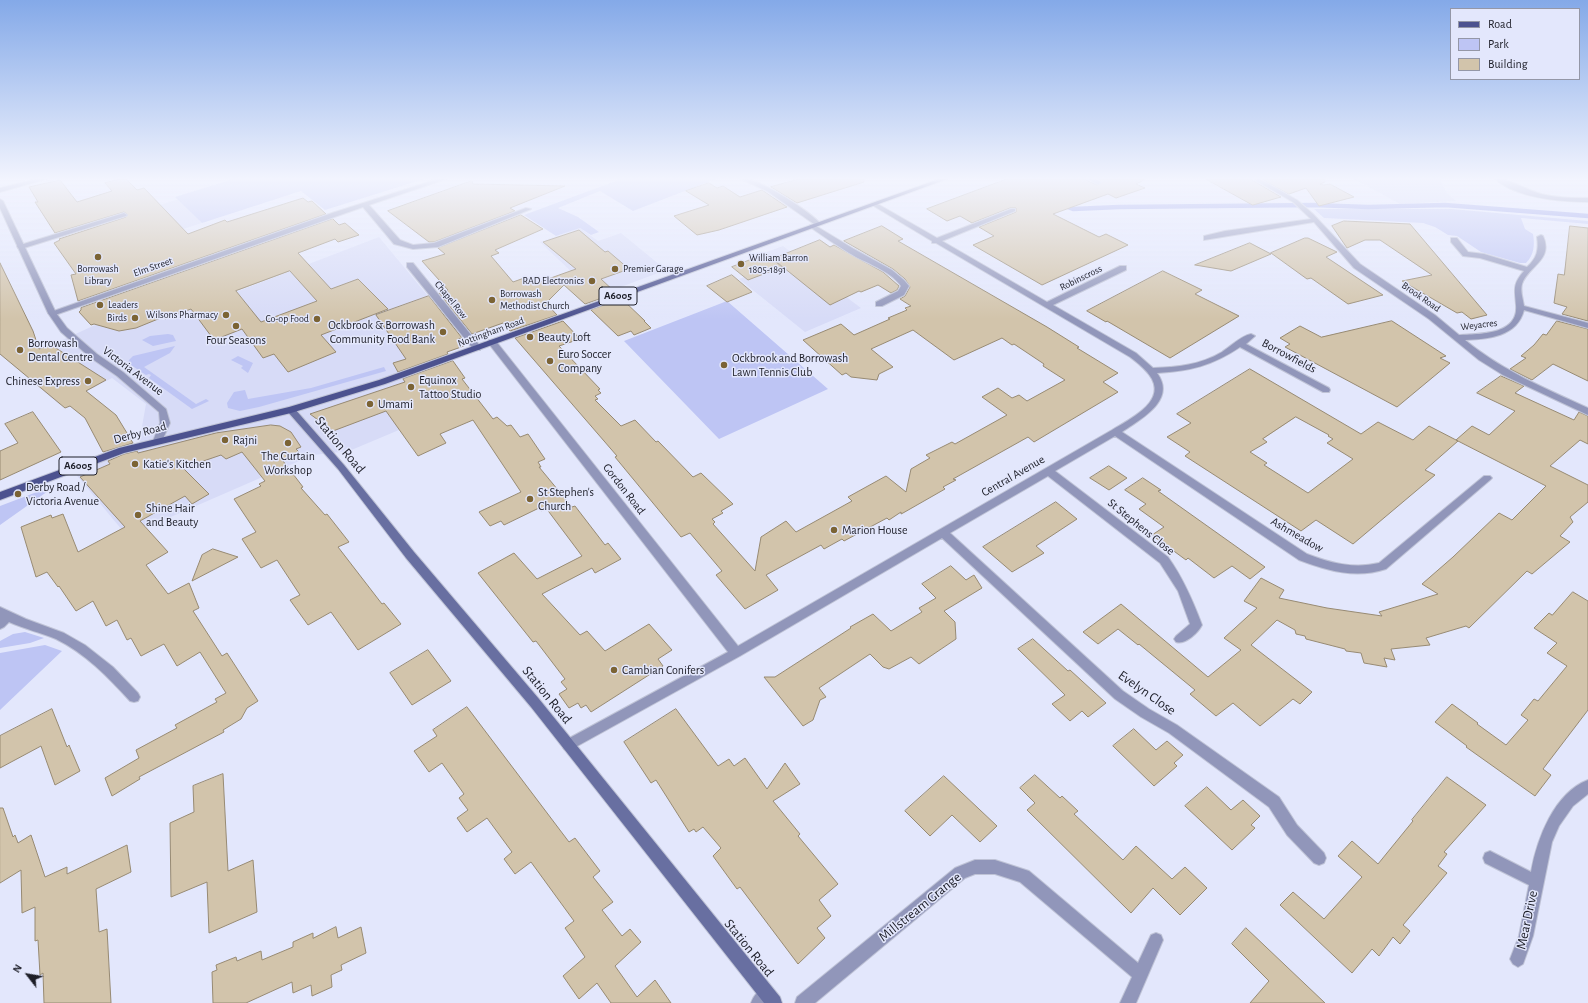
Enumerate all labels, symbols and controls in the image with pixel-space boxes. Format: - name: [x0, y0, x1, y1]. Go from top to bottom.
- legend: [1450, 8, 1580, 80]
- text: Road: [1488, 18, 1512, 30]
- text: Park: [1488, 38, 1509, 50]
- text: Building: [1488, 58, 1528, 70]
- marker: Borrowash Library: [93, 252, 103, 262]
- place label: William Barron 1805-1891: [749, 252, 808, 276]
- street label: Elm Street: [132, 255, 174, 279]
- marker: William Barron 1805-1891: [736, 259, 746, 269]
- place label: Borrowash Library: [77, 263, 119, 286]
- place label: Premier Garage: [623, 263, 683, 275]
- street label: Robinscross: [1058, 263, 1104, 293]
- marker: Premier Garage: [610, 264, 620, 274]
- place label: RAD Electronics: [522, 275, 584, 287]
- marker: RAD Electronics: [587, 276, 597, 286]
- street label: Chapel Row: [432, 279, 470, 321]
- street label: Brook Road: [1399, 279, 1443, 315]
- road number: A6005: [599, 287, 637, 305]
- place label: Borrowash Methodist Church: [500, 288, 569, 312]
- marker: Borrowash Methodist Church: [487, 295, 497, 305]
- place label: Leaders: [108, 299, 138, 311]
- marker: Leaders: [95, 300, 105, 310]
- place label: Wilsons Pharmacy: [146, 309, 218, 321]
- marker: Wilsons Pharmacy: [221, 310, 231, 320]
- place label: Birds: [107, 312, 127, 324]
- marker: Birds: [130, 313, 140, 323]
- place label: Co-op Food: [265, 313, 309, 325]
- marker: Co-op Food: [312, 314, 322, 324]
- street label: Nottingham Road: [456, 314, 526, 350]
- street label: Weyacres: [1460, 317, 1498, 333]
- place label: Ockbrook & Borrowash Community Food Bank: [328, 318, 435, 346]
- marker: Four Seasons: [231, 321, 241, 331]
- marker: Ockbrook & Borrowash Community Food Bank: [438, 327, 448, 337]
- place label: Beauty Loft: [538, 330, 590, 344]
- marker: Beauty Loft: [525, 332, 535, 342]
- place label: Four Seasons: [206, 333, 266, 347]
- place label: Borrowash Dental Centre: [28, 336, 93, 364]
- street label: Borrowfields: [1259, 336, 1319, 376]
- street label: Victoria Avenue: [100, 343, 166, 399]
- marker: Borrowash Dental Centre: [15, 345, 25, 355]
- place label: Euro Soccer Company: [558, 347, 611, 375]
- place label: Ockbrook and Borrowash Lawn Tennis Club: [732, 351, 848, 379]
- marker: Euro Soccer Company: [545, 356, 555, 366]
- marker: Ockbrook and Borrowash Lawn Tennis Club: [719, 360, 729, 370]
- place label: Equinox Tattoo Studio: [419, 373, 481, 401]
- place label: Chinese Express: [6, 374, 80, 388]
- marker: Chinese Express: [83, 376, 93, 386]
- marker: Equinox Tattoo Studio: [406, 382, 416, 392]
- place label: Umami: [378, 397, 413, 411]
- marker: Umami: [365, 399, 375, 409]
- street label: Station Road: [311, 413, 369, 477]
- street label: Derby Road: [112, 419, 168, 447]
- place label: Rajni: [233, 433, 257, 447]
- marker: Rajni: [220, 435, 230, 445]
- marker: The Curtain Workshop: [283, 438, 293, 448]
- place label: The Curtain Workshop: [261, 449, 315, 477]
- street label: Central Avenue: [979, 452, 1047, 500]
- road number: A6005: [59, 457, 97, 475]
- place label: Katie's Kitchen: [143, 457, 211, 471]
- marker: Katie's Kitchen: [130, 459, 140, 469]
- street label: Gordon Road: [600, 461, 648, 517]
- place label: Derby Road / Victoria Avenue: [26, 480, 99, 508]
- place label: St Stephen's Church: [538, 485, 594, 513]
- marker: Derby Road / Victoria Avenue: [13, 489, 23, 499]
- marker: St Stephen's Church: [525, 494, 535, 504]
- street label: St Stephens Close: [1105, 496, 1177, 558]
- place label: Shine Hair and Beauty: [146, 501, 198, 529]
- marker: Shine Hair and Beauty: [133, 510, 143, 520]
- street label: Ashmeadow: [1268, 514, 1326, 556]
- place label: Marion House: [842, 523, 907, 537]
- marker: Marion House: [829, 525, 839, 535]
- street label: Station Road: [519, 663, 575, 727]
- place label: Cambian Conifers: [622, 663, 704, 677]
- marker: Cambian Conifers: [609, 665, 619, 675]
- street label: Evelyn Close: [1115, 667, 1179, 719]
- street label: Millstream Grange: [875, 869, 965, 945]
- street label: Mear Drive: [1513, 889, 1541, 951]
- street label: Station Road: [721, 916, 777, 980]
- north arrow: [8, 955, 48, 995]
- text: N: [11, 962, 24, 975]

